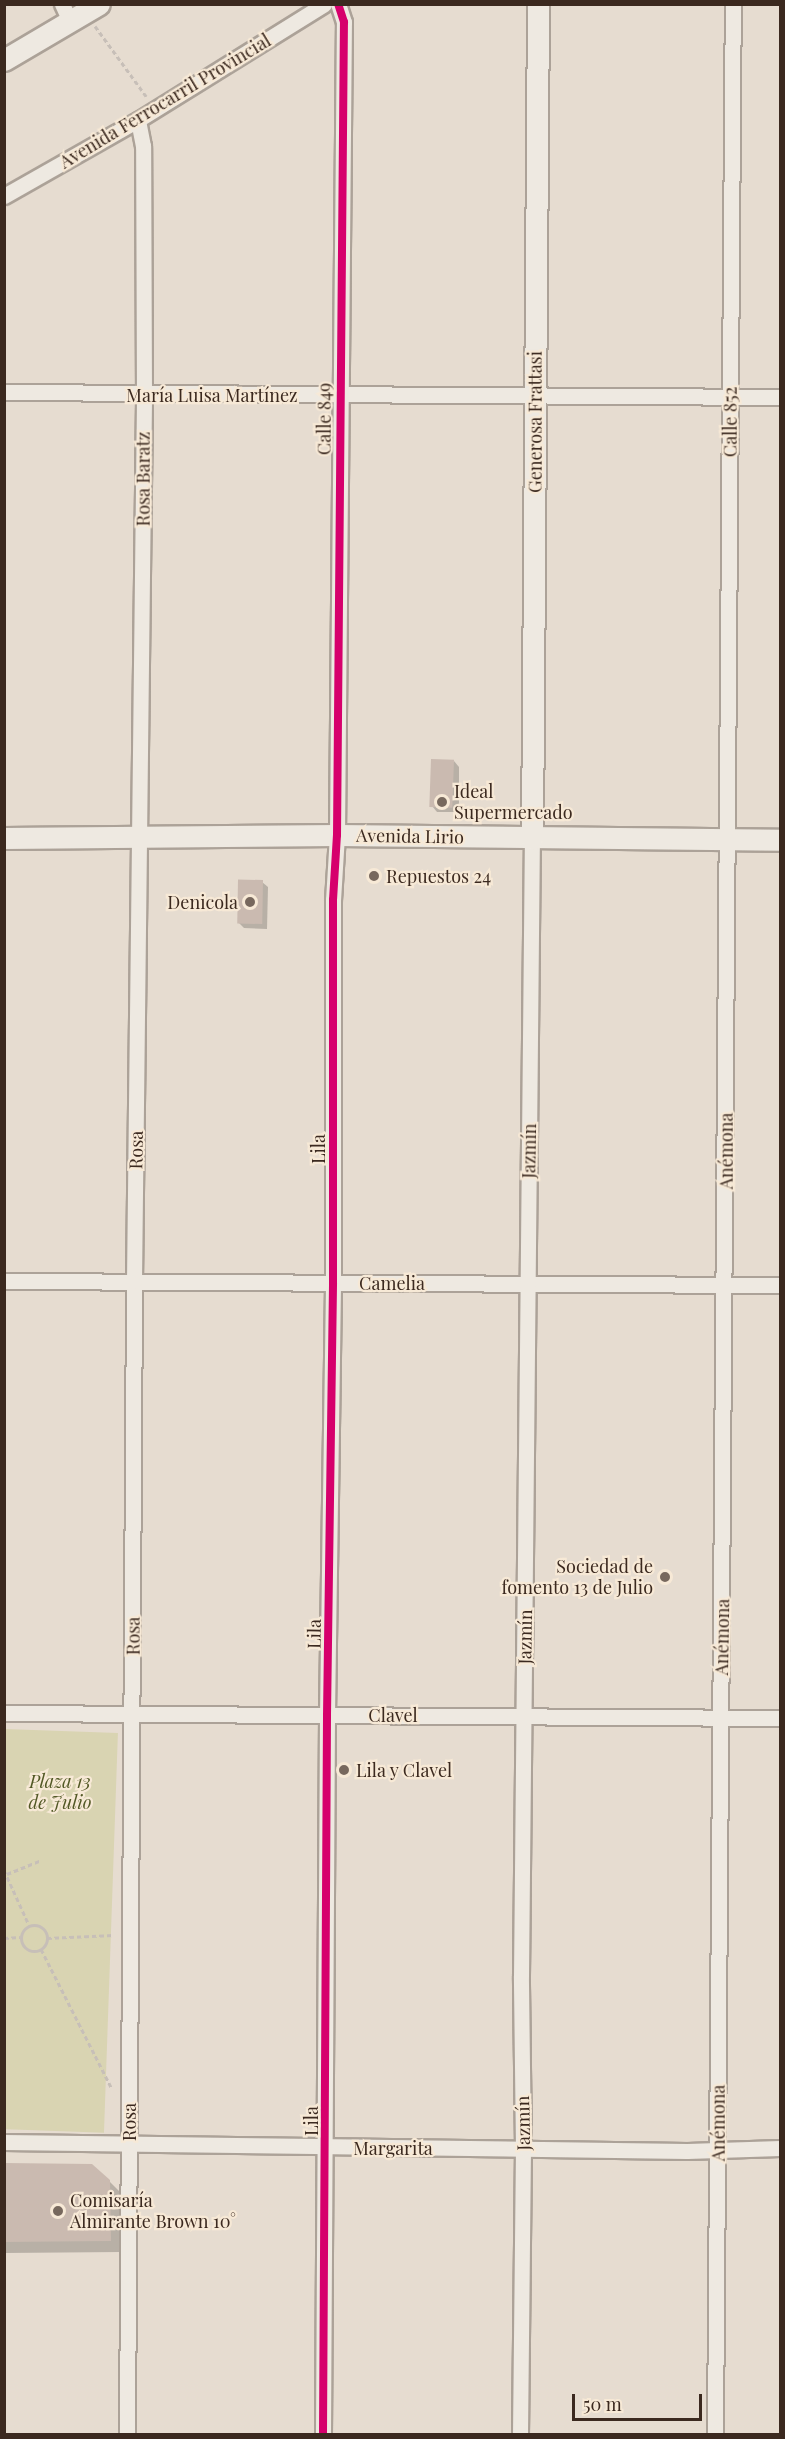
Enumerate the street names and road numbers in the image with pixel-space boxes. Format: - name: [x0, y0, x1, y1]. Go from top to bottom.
- street label: Avenida Ferrocarril Provincial: [55, 29, 275, 173]
- street label: Generosa Frattasi: [524, 351, 546, 493]
- street label: Calle 849: [313, 383, 335, 455]
- street label: María Luisa Martínez: [126, 384, 298, 406]
- street label: Calle 852: [719, 387, 741, 457]
- street label: Rosa Baratz: [132, 431, 154, 527]
- street label: Avenida Lirio: [356, 824, 464, 848]
- street label: Anémona: [715, 1113, 737, 1189]
- street label: Jazmín: [518, 1123, 540, 1179]
- street label: Rosa: [125, 1131, 147, 1169]
- street label: Lila: [307, 1134, 329, 1164]
- street label: Camelia: [359, 1272, 425, 1294]
- street label: Anémona: [711, 1598, 733, 1676]
- street label: Jazmín: [514, 1609, 536, 1665]
- street label: Rosa: [122, 1617, 144, 1655]
- street label: Lila: [303, 1619, 325, 1649]
- street label: Clavel: [368, 1704, 418, 1726]
- street label: Anémona: [707, 2085, 729, 2161]
- street label: Jazmín: [512, 2095, 534, 2151]
- street label: Rosa: [118, 2103, 140, 2141]
- street label: Lila: [300, 2106, 322, 2136]
- street label: Margarita: [353, 2137, 433, 2159]

